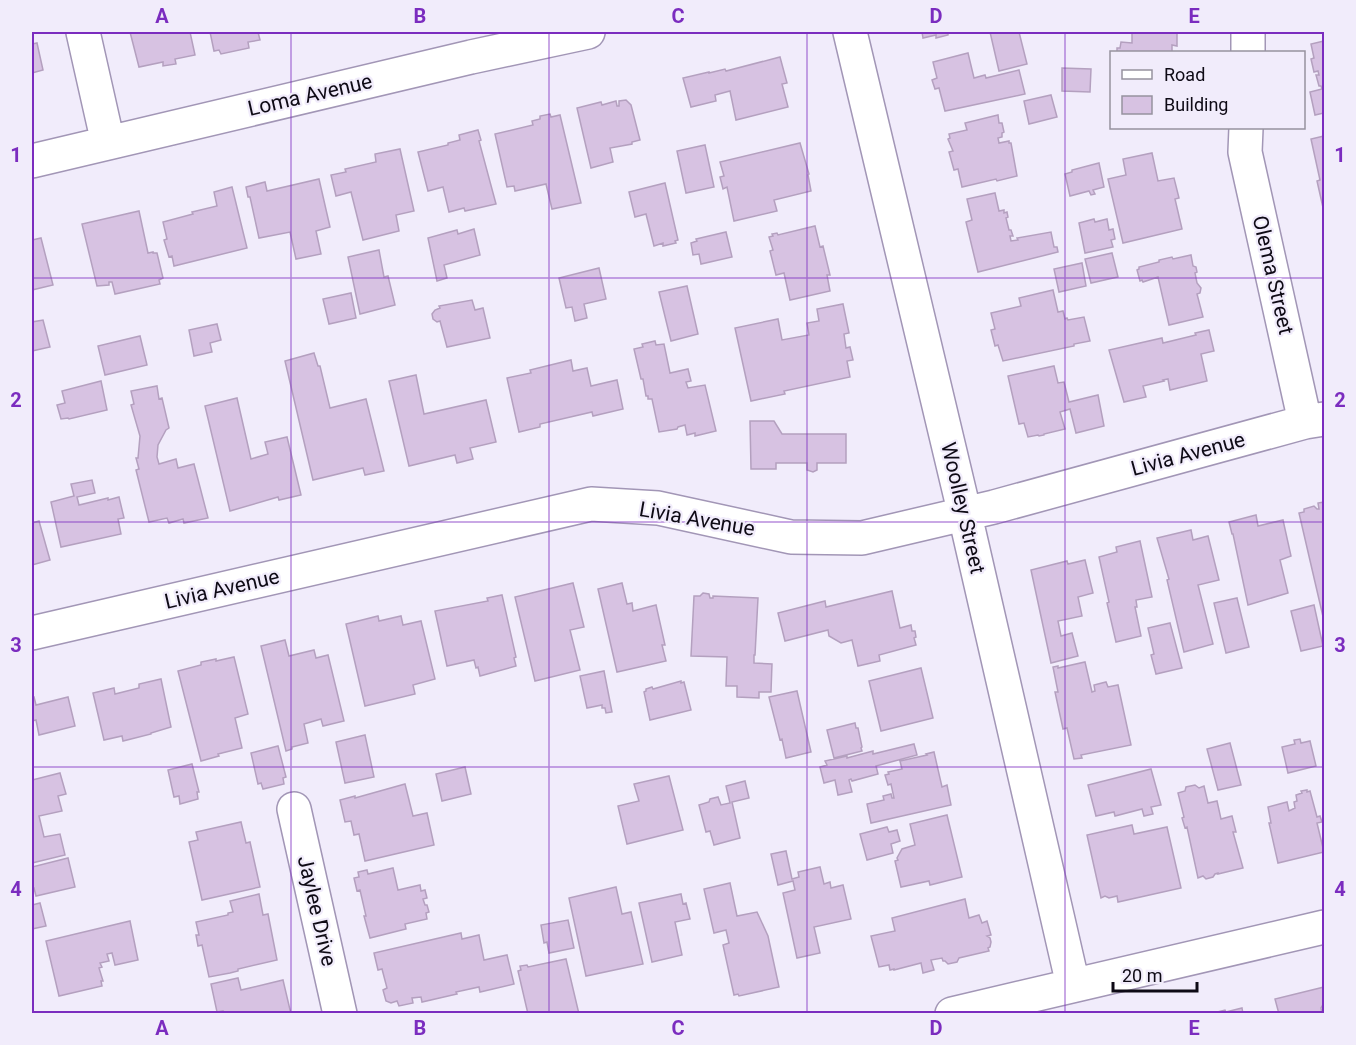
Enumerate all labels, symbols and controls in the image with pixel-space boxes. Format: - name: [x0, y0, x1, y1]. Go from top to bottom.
- text: A: [155, 4, 169, 28]
- text: B: [414, 4, 426, 28]
- text: C: [671, 4, 685, 28]
- text: D: [930, 4, 943, 28]
- text: E: [1188, 4, 1200, 28]
- legend: [1110, 51, 1305, 129]
- text: Road: [1164, 64, 1205, 85]
- street label: Loma Avenue: [245, 69, 375, 121]
- text: Building: [1164, 94, 1228, 115]
- text: 1: [10, 143, 22, 167]
- text: 1: [1334, 143, 1346, 167]
- street label: Olema Street: [1248, 213, 1298, 337]
- text: 2: [10, 388, 22, 412]
- text: 2: [1334, 388, 1346, 412]
- street label: Livia Avenue: [1128, 427, 1248, 481]
- street label: Woolley Street: [936, 440, 990, 576]
- street label: Livia Avenue: [637, 497, 757, 541]
- street label: Livia Avenue: [162, 564, 282, 614]
- text: 3: [10, 633, 22, 657]
- text: 3: [1334, 633, 1346, 657]
- street label: Jaylee Drive: [293, 853, 341, 969]
- text: 4: [10, 877, 22, 901]
- text: 4: [1334, 877, 1346, 901]
- scale bar: [1113, 955, 1197, 993]
- text: 20 m: [1122, 965, 1162, 986]
- text: A: [155, 1016, 169, 1040]
- text: B: [414, 1016, 426, 1040]
- text: C: [671, 1016, 685, 1040]
- text: D: [930, 1016, 943, 1040]
- text: E: [1188, 1016, 1200, 1040]

